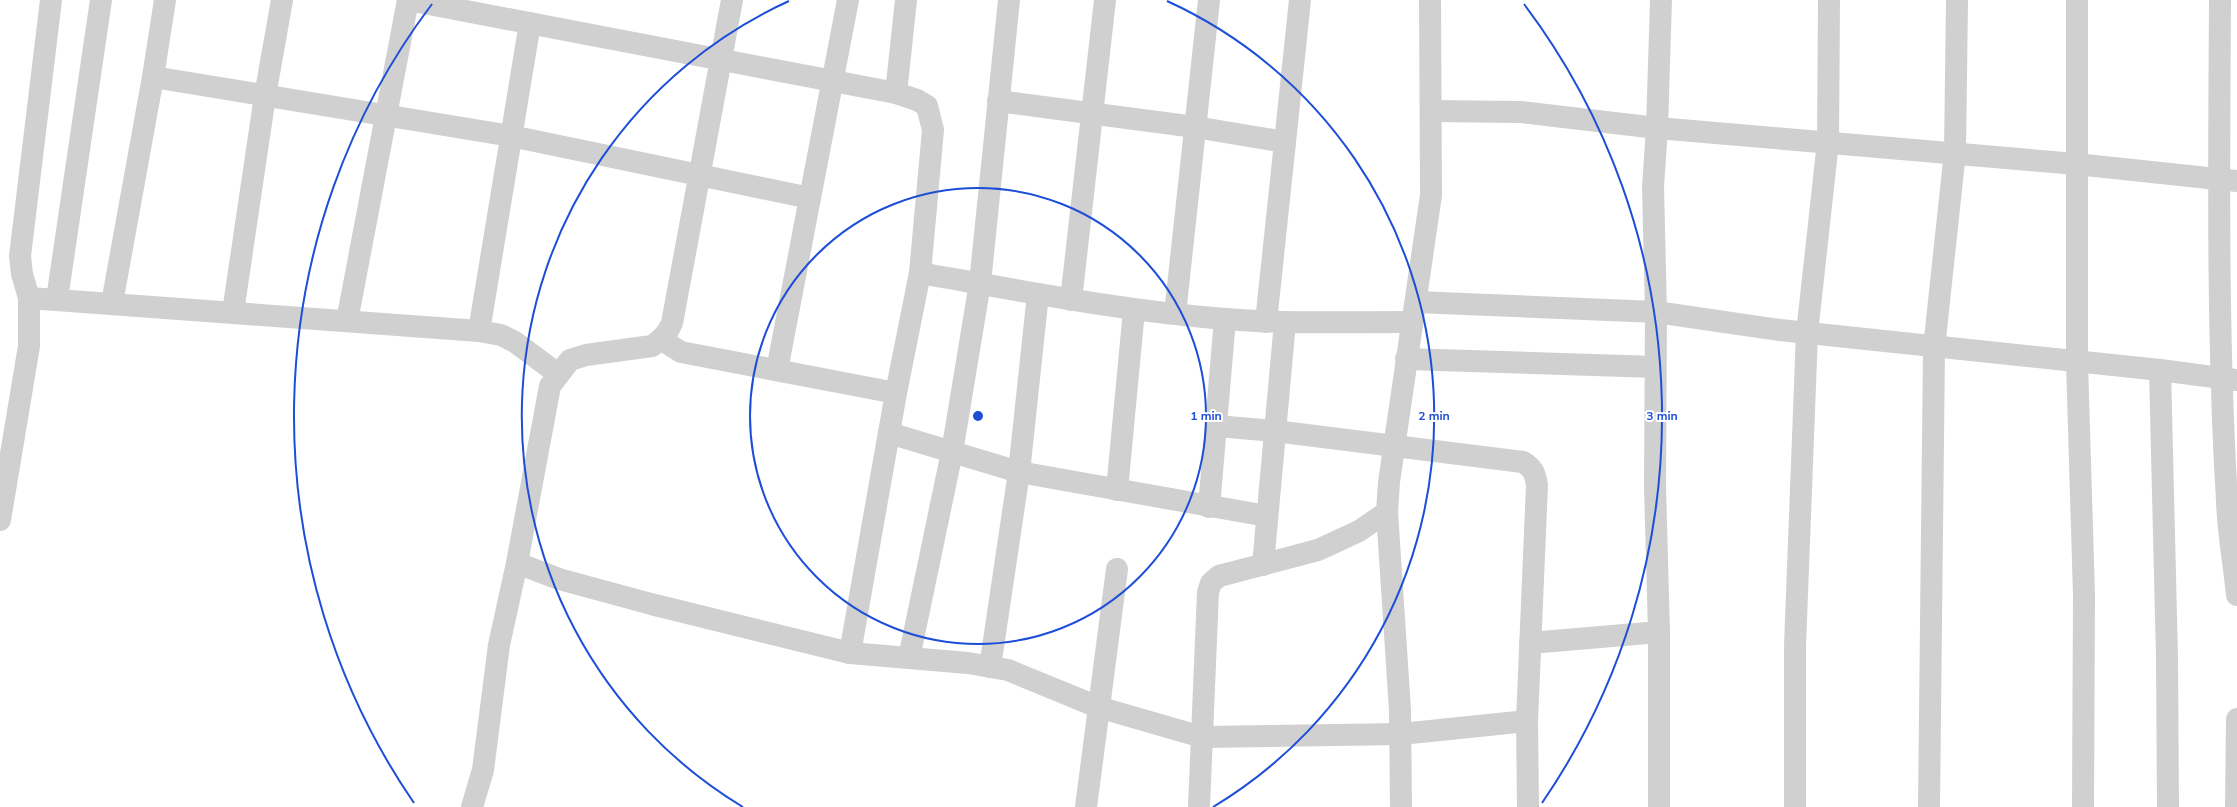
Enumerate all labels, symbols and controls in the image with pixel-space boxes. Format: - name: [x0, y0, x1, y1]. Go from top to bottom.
- text: 1 min: [1190, 408, 1222, 423]
- text: 2 min: [1418, 408, 1450, 423]
- text: 3 min: [1646, 408, 1678, 423]
- centre of rings: [971, 409, 985, 423]

